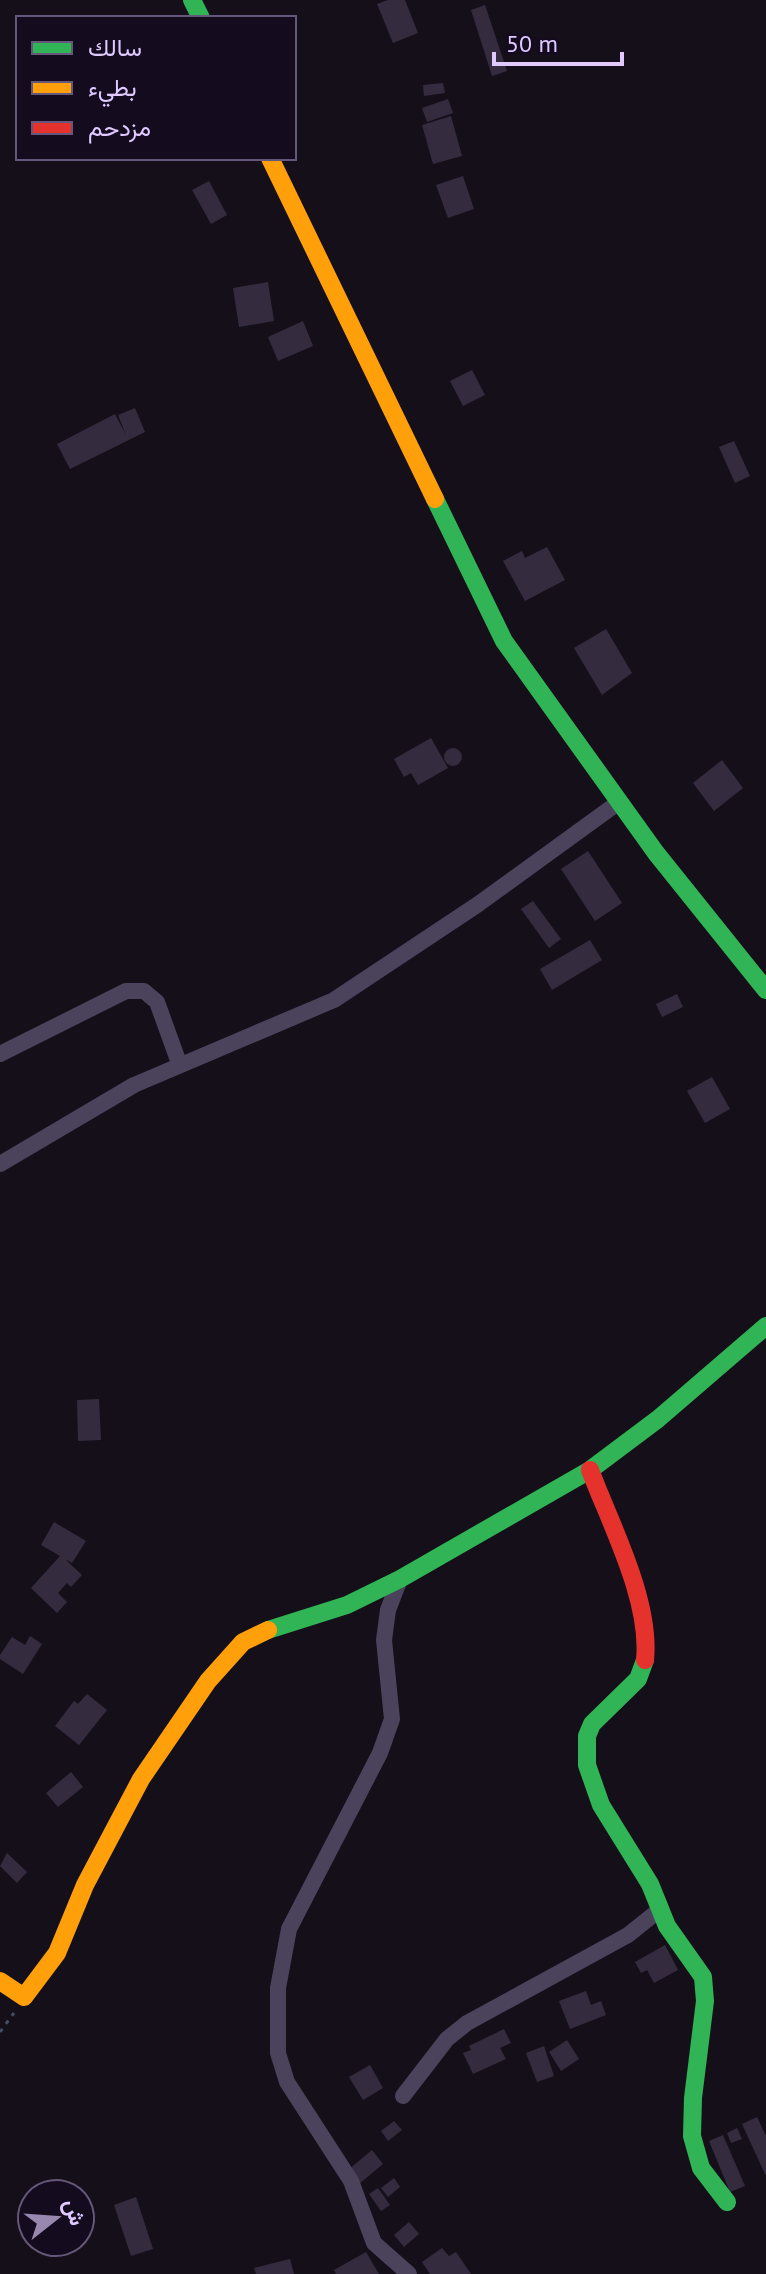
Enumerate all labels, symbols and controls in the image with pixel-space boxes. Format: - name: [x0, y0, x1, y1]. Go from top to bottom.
- legend: [16, 16, 296, 160]
- scale bar: [494, 16, 622, 66]
- text: 50 m: [506, 28, 558, 59]
- text: سالك: [88, 32, 142, 63]
- text: بطيء: [88, 72, 137, 107]
- text: مزدحم: [88, 112, 151, 144]
- north arrow: [16, 2178, 96, 2258]
- text: ش: [58, 2195, 92, 2229]

